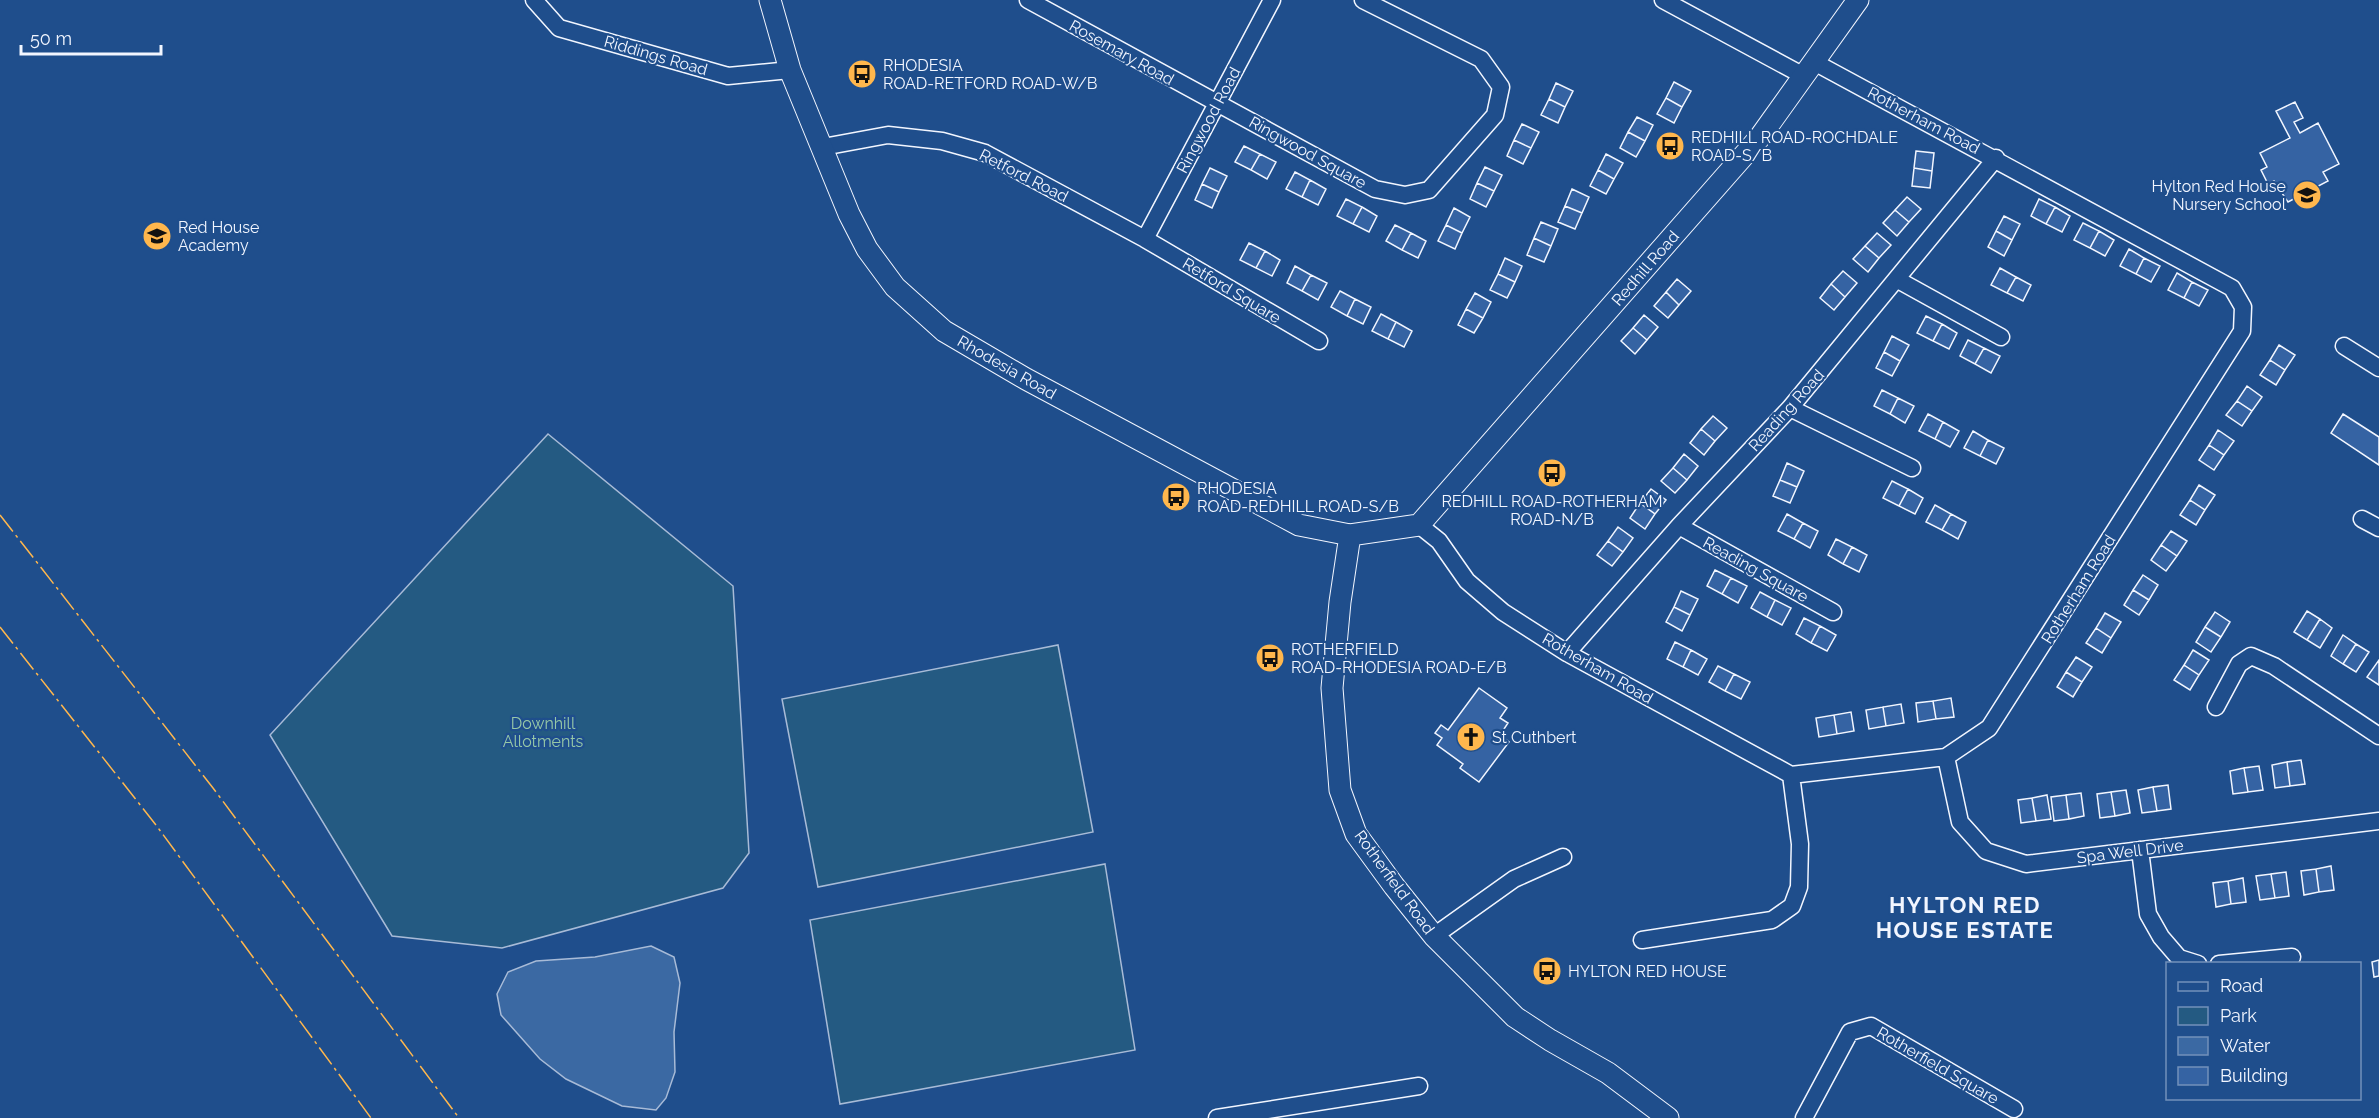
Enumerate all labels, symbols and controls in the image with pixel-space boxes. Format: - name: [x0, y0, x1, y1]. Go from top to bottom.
- street label: Rosemary Road: [1066, 16, 1177, 89]
- scale bar: [21, 18, 160, 56]
- text: 50 m: [30, 28, 72, 49]
- street label: Riddings Road: [602, 32, 710, 79]
- place label: RHODESIA ROAD-RETFORD ROAD-W/B: [883, 56, 1097, 93]
- bus stop icon: RHODESIA ROAD-RETFORD ROAD-W/B: [846, 58, 878, 90]
- street label: Ringwood Road: [1173, 64, 1244, 176]
- street label: Rotherham Road: [1864, 83, 1983, 158]
- street label: Ringwood Square: [1246, 112, 1370, 193]
- place label: REDHILL ROAD-ROCHDALE ROAD-S/B: [1691, 128, 1898, 165]
- bus stop icon: REDHILL ROAD-ROCHDALE ROAD-S/B: [1654, 130, 1686, 162]
- street label: Retford Road: [976, 145, 1071, 206]
- place label: Hylton Red House Nursery School: [2152, 177, 2287, 214]
- school or university icon: Hylton Red House Nursery School: [2291, 179, 2323, 211]
- place label: Red House Academy: [178, 218, 259, 255]
- school or university icon: Red House Academy: [141, 220, 173, 252]
- street label: Redhill Road: [1608, 227, 1683, 310]
- street label: Retford Square: [1179, 254, 1284, 327]
- street label: Rhodesia Road: [954, 331, 1060, 403]
- street label: Reading Road: [1745, 366, 1828, 455]
- bus stop icon: REDHILL ROAD-ROTHERHAM ROAD-N/B: [1536, 457, 1568, 489]
- place label: RHODESIA ROAD-REDHILL ROAD-S/B: [1197, 479, 1399, 516]
- bus stop icon: RHODESIA ROAD-REDHILL ROAD-S/B: [1160, 481, 1192, 513]
- place label: REDHILL ROAD-ROTHERHAM ROAD-N/B: [1441, 492, 1663, 529]
- street label: Rotherham Road: [2037, 531, 2119, 647]
- street label: Reading Square: [1700, 533, 1812, 606]
- street label: Rotherham Road: [1539, 629, 1656, 708]
- place label: ROTHERFIELD ROAD-RHODESIA ROAD-E/B: [1291, 640, 1507, 677]
- bus stop icon: ROTHERFIELD ROAD-RHODESIA ROAD-E/B: [1254, 642, 1286, 674]
- park label: Downhill Allotments: [503, 714, 584, 751]
- church icon: St Cuthbert: [1455, 721, 1487, 753]
- place label: St Cuthbert: [1492, 728, 1577, 747]
- street label: Rotherfield Road: [1351, 827, 1439, 938]
- street label: Spa Well Drive: [2076, 836, 2185, 867]
- district label: HYLTON RED HOUSE ESTATE: [1876, 892, 2054, 943]
- bus stop icon: HYLTON RED HOUSE: [1531, 955, 1563, 987]
- place label: HYLTON RED HOUSE: [1568, 962, 1727, 981]
- legend: [2166, 962, 2361, 1100]
- text: Road: [2220, 975, 2263, 996]
- text: Park: [2220, 1005, 2257, 1026]
- street label: Rotherfield Square: [1873, 1023, 2002, 1108]
- text: Water: [2220, 1035, 2271, 1056]
- text: Building: [2220, 1065, 2288, 1086]

